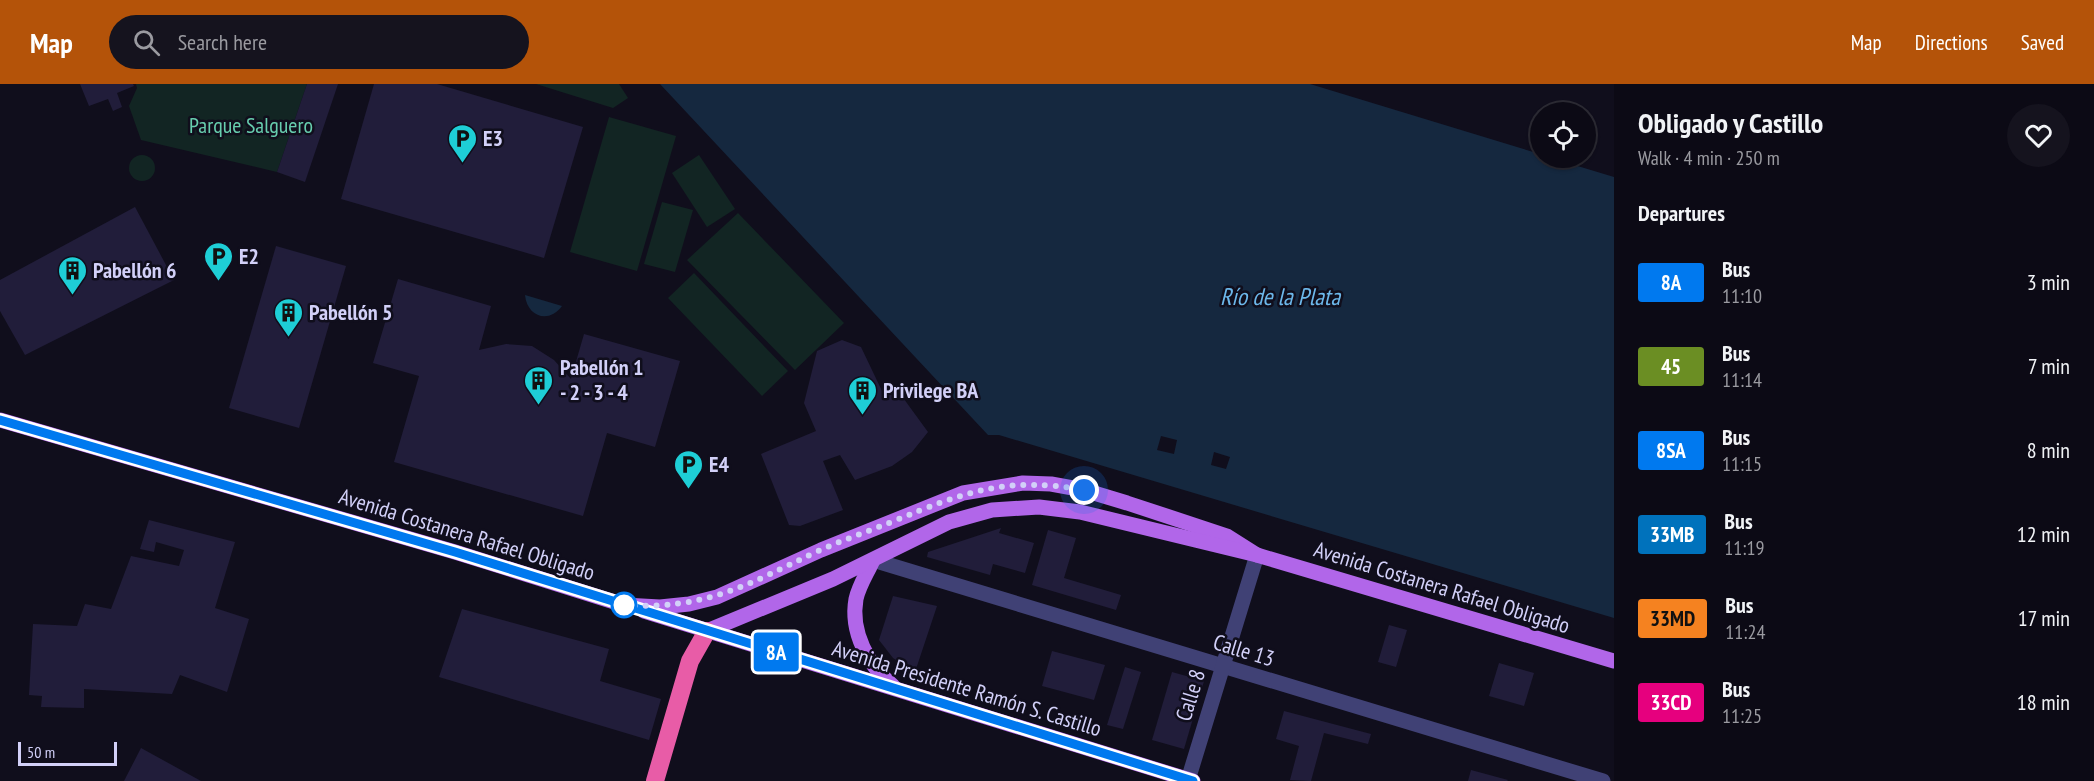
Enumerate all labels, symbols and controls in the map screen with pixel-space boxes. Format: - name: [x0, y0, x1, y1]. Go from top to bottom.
- search box: [109, 15, 529, 69]
- text: Map: [30, 24, 73, 61]
- icon: search: [130, 26, 163, 59]
- text: Search here: [178, 28, 267, 56]
- text: Map: [1851, 29, 1882, 56]
- text: Directions: [1915, 29, 1988, 56]
- text: Saved: [2021, 29, 2064, 56]
- map controls: [1530, 102, 1596, 168]
- button: locate: [1530, 102, 1596, 168]
- text: Obligado y Castillo: [1638, 104, 1823, 141]
- button: heart: [2007, 104, 2070, 167]
- park label: Parque Salguero: [189, 111, 313, 139]
- parking icon: E3: [446, 122, 478, 164]
- place label: E3: [483, 124, 503, 152]
- text: Walk · 4 min · 250 m: [1638, 145, 1780, 171]
- text: Departures: [1638, 199, 1725, 227]
- parking icon: E2: [202, 240, 234, 282]
- place label: E2: [239, 242, 259, 270]
- building icon: Pabellón 6: [56, 254, 88, 296]
- text: Bus: [1722, 255, 1750, 283]
- place label: Pabellón 6: [93, 256, 177, 284]
- text: 3 min: [2027, 268, 2070, 296]
- text: 8A: [1661, 269, 1681, 296]
- water label: Río de la Plata: [1220, 281, 1341, 312]
- text: 11:10: [1722, 283, 1762, 309]
- building icon: Pabellón 5: [272, 296, 304, 338]
- place label: Pabellón 5: [309, 298, 393, 326]
- text: Bus: [1722, 339, 1750, 367]
- text: 7 min: [2028, 352, 2070, 380]
- place label: Pabellón 1 - 2 - 3 - 4: [560, 353, 644, 406]
- text: 45: [1661, 353, 1681, 380]
- building icon: Pabellón 1 - 2 - 3 - 4: [523, 364, 555, 406]
- text: 11:14: [1722, 367, 1762, 393]
- building icon: Privilege BA: [846, 374, 878, 416]
- place label: Privilege BA: [883, 376, 979, 404]
- text: Bus: [1722, 423, 1750, 451]
- text: 8 min: [2027, 436, 2070, 464]
- text: 8SA: [1656, 437, 1686, 464]
- parking icon: E4: [672, 448, 704, 490]
- place label: E4: [709, 450, 729, 478]
- text: 11:15: [1722, 451, 1762, 477]
- your location: [1069, 475, 1099, 505]
- street label: Avenida Costanera Rafael Obligado: [336, 482, 598, 586]
- text: Bus: [1724, 507, 1753, 535]
- text: 12 min: [2017, 520, 2070, 548]
- text: 33MB: [1650, 521, 1694, 548]
- street label: Avenida Costanera Rafael Obligado: [1311, 535, 1573, 639]
- text: 11:19: [1724, 535, 1764, 561]
- text: Bus: [1725, 591, 1754, 619]
- unlabelled marker: [611, 592, 637, 618]
- text: 17 min: [2018, 604, 2070, 632]
- text: 33MD: [1650, 605, 1695, 632]
- text: 11:24: [1725, 619, 1765, 645]
- street label: Calle 13: [1210, 627, 1278, 673]
- line badge: 8A: [749, 632, 803, 672]
- street label: Avenida Presidente Ramón S. Castillo: [829, 634, 1105, 742]
- text: 8A: [766, 639, 786, 666]
- street label: Calle 8: [1169, 666, 1211, 724]
- text: Bus: [1722, 675, 1750, 703]
- text: 18 min: [2017, 688, 2070, 716]
- text: 33CD: [1651, 689, 1691, 716]
- text: 11:25: [1722, 703, 1762, 729]
- scale bar: [18, 739, 117, 766]
- text: 50 m: [27, 742, 55, 762]

